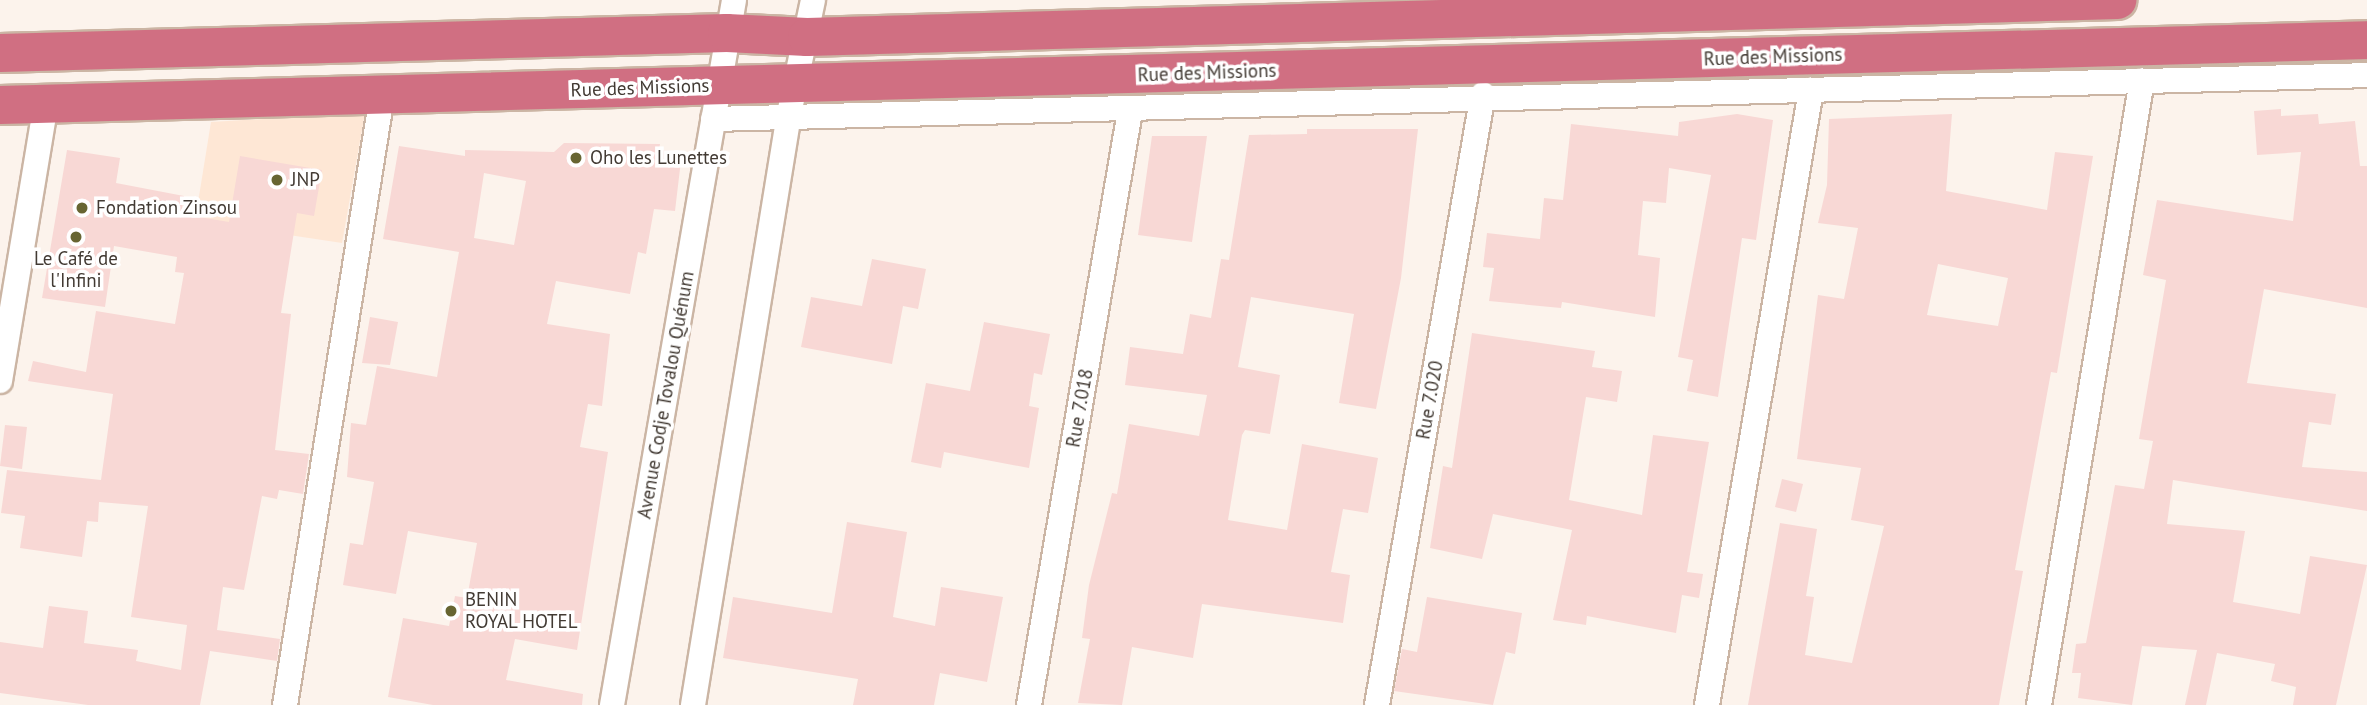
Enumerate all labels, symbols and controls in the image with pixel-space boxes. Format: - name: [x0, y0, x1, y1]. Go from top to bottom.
- street label: Rue des Missions: [1703, 43, 1843, 71]
- street label: Rue des Missions: [1137, 59, 1277, 87]
- street label: Rue des Missions: [570, 74, 710, 102]
- place label: Oho les Lunettes: [590, 147, 727, 169]
- marker: Oho les Lunettes: [568, 150, 584, 166]
- place label: JNP: [291, 169, 320, 191]
- marker: JNP: [269, 172, 285, 188]
- place label: Fondation Zinsou: [96, 197, 237, 219]
- marker: Fondation Zinsou: [74, 200, 90, 216]
- marker: Le Café de l'Infini: [68, 229, 84, 245]
- place label: Le Café de l'Infini: [34, 248, 118, 292]
- street label: Avenue Codje Tovalou Quénum: [633, 269, 699, 521]
- street label: Rue 7.020: [1412, 359, 1448, 441]
- street label: Rue 7.018: [1062, 367, 1098, 449]
- place label: BENIN ROYAL HOTEL: [465, 589, 578, 633]
- marker: BENIN ROYAL HOTEL: [443, 603, 459, 619]

